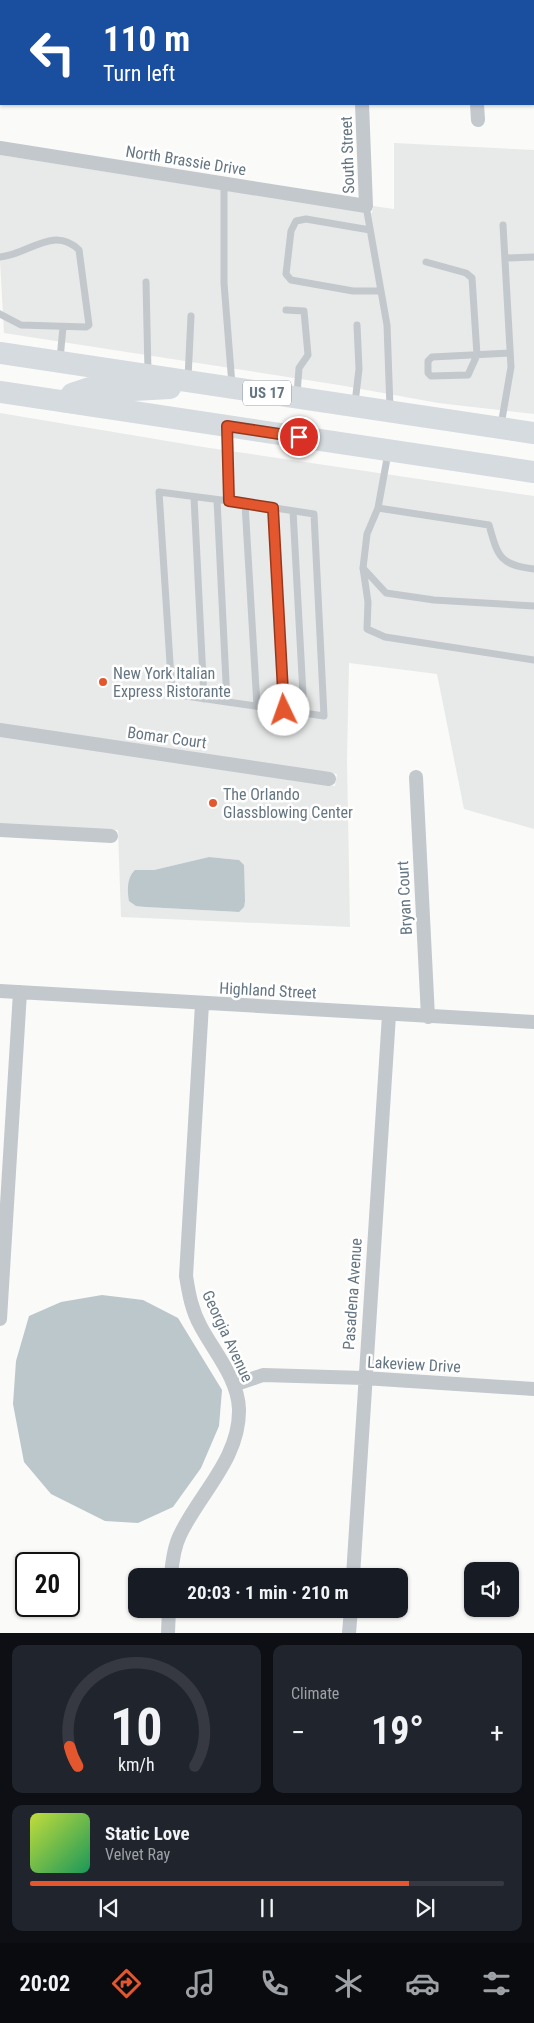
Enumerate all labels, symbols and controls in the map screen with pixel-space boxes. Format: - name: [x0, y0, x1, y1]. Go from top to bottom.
- text: 110 m: [103, 19, 190, 60]
- icon: left: [20, 20, 85, 85]
- text: Turn left: [103, 61, 175, 86]
- street label: South Street: [337, 116, 358, 194]
- street label: North Brassie Drive: [124, 142, 247, 179]
- road number: US 17: [243, 380, 291, 406]
- pin: [278, 416, 320, 458]
- icon: arrive: [285, 423, 313, 451]
- place label: New York Italian Express Ristorante: [113, 664, 231, 701]
- marker: New York Italian Express Ristorante: [97, 676, 109, 688]
- position arrow: [257, 683, 309, 735]
- street label: Bomar Court: [126, 723, 208, 752]
- place label: The Orlando Glassblowing Center: [223, 785, 353, 822]
- marker: The Orlando Glassblowing Center: [207, 797, 219, 809]
- street label: Bryan Court: [393, 860, 416, 936]
- street label: Highland Street: [219, 978, 317, 1003]
- street label: Pasadena Avenue: [339, 1238, 366, 1351]
- street label: Georgia Avenue: [198, 1287, 257, 1385]
- street label: Lakeview Drive: [367, 1353, 461, 1376]
- speed limit sign: 20: [15, 1552, 80, 1617]
- map controls: [464, 1562, 519, 1617]
- button: sound: [464, 1562, 519, 1617]
- text: 20:03 · 1 min · 210 m: [187, 1581, 349, 1604]
- text: Climate: [291, 1684, 339, 1703]
- text: 10: [110, 1697, 163, 1758]
- text: 19°: [371, 1709, 424, 1753]
- text: −: [291, 1716, 305, 1749]
- text: +: [490, 1716, 504, 1749]
- text: km/h: [118, 1754, 155, 1775]
- text: Static Love: [105, 1822, 190, 1845]
- text: Velvet Ray: [105, 1845, 170, 1864]
- icon: previous: [95, 1894, 123, 1922]
- icon: pause: [253, 1894, 281, 1922]
- icon: next: [411, 1894, 439, 1922]
- icon: directions: [109, 1966, 144, 2001]
- icon: music: [183, 1966, 218, 2001]
- icon: phone: [257, 1966, 292, 2001]
- icon: climate: [331, 1966, 366, 2001]
- icon: car: [405, 1966, 440, 2001]
- icon: filters: [479, 1966, 514, 2001]
- text: 20:02: [20, 1971, 70, 1996]

